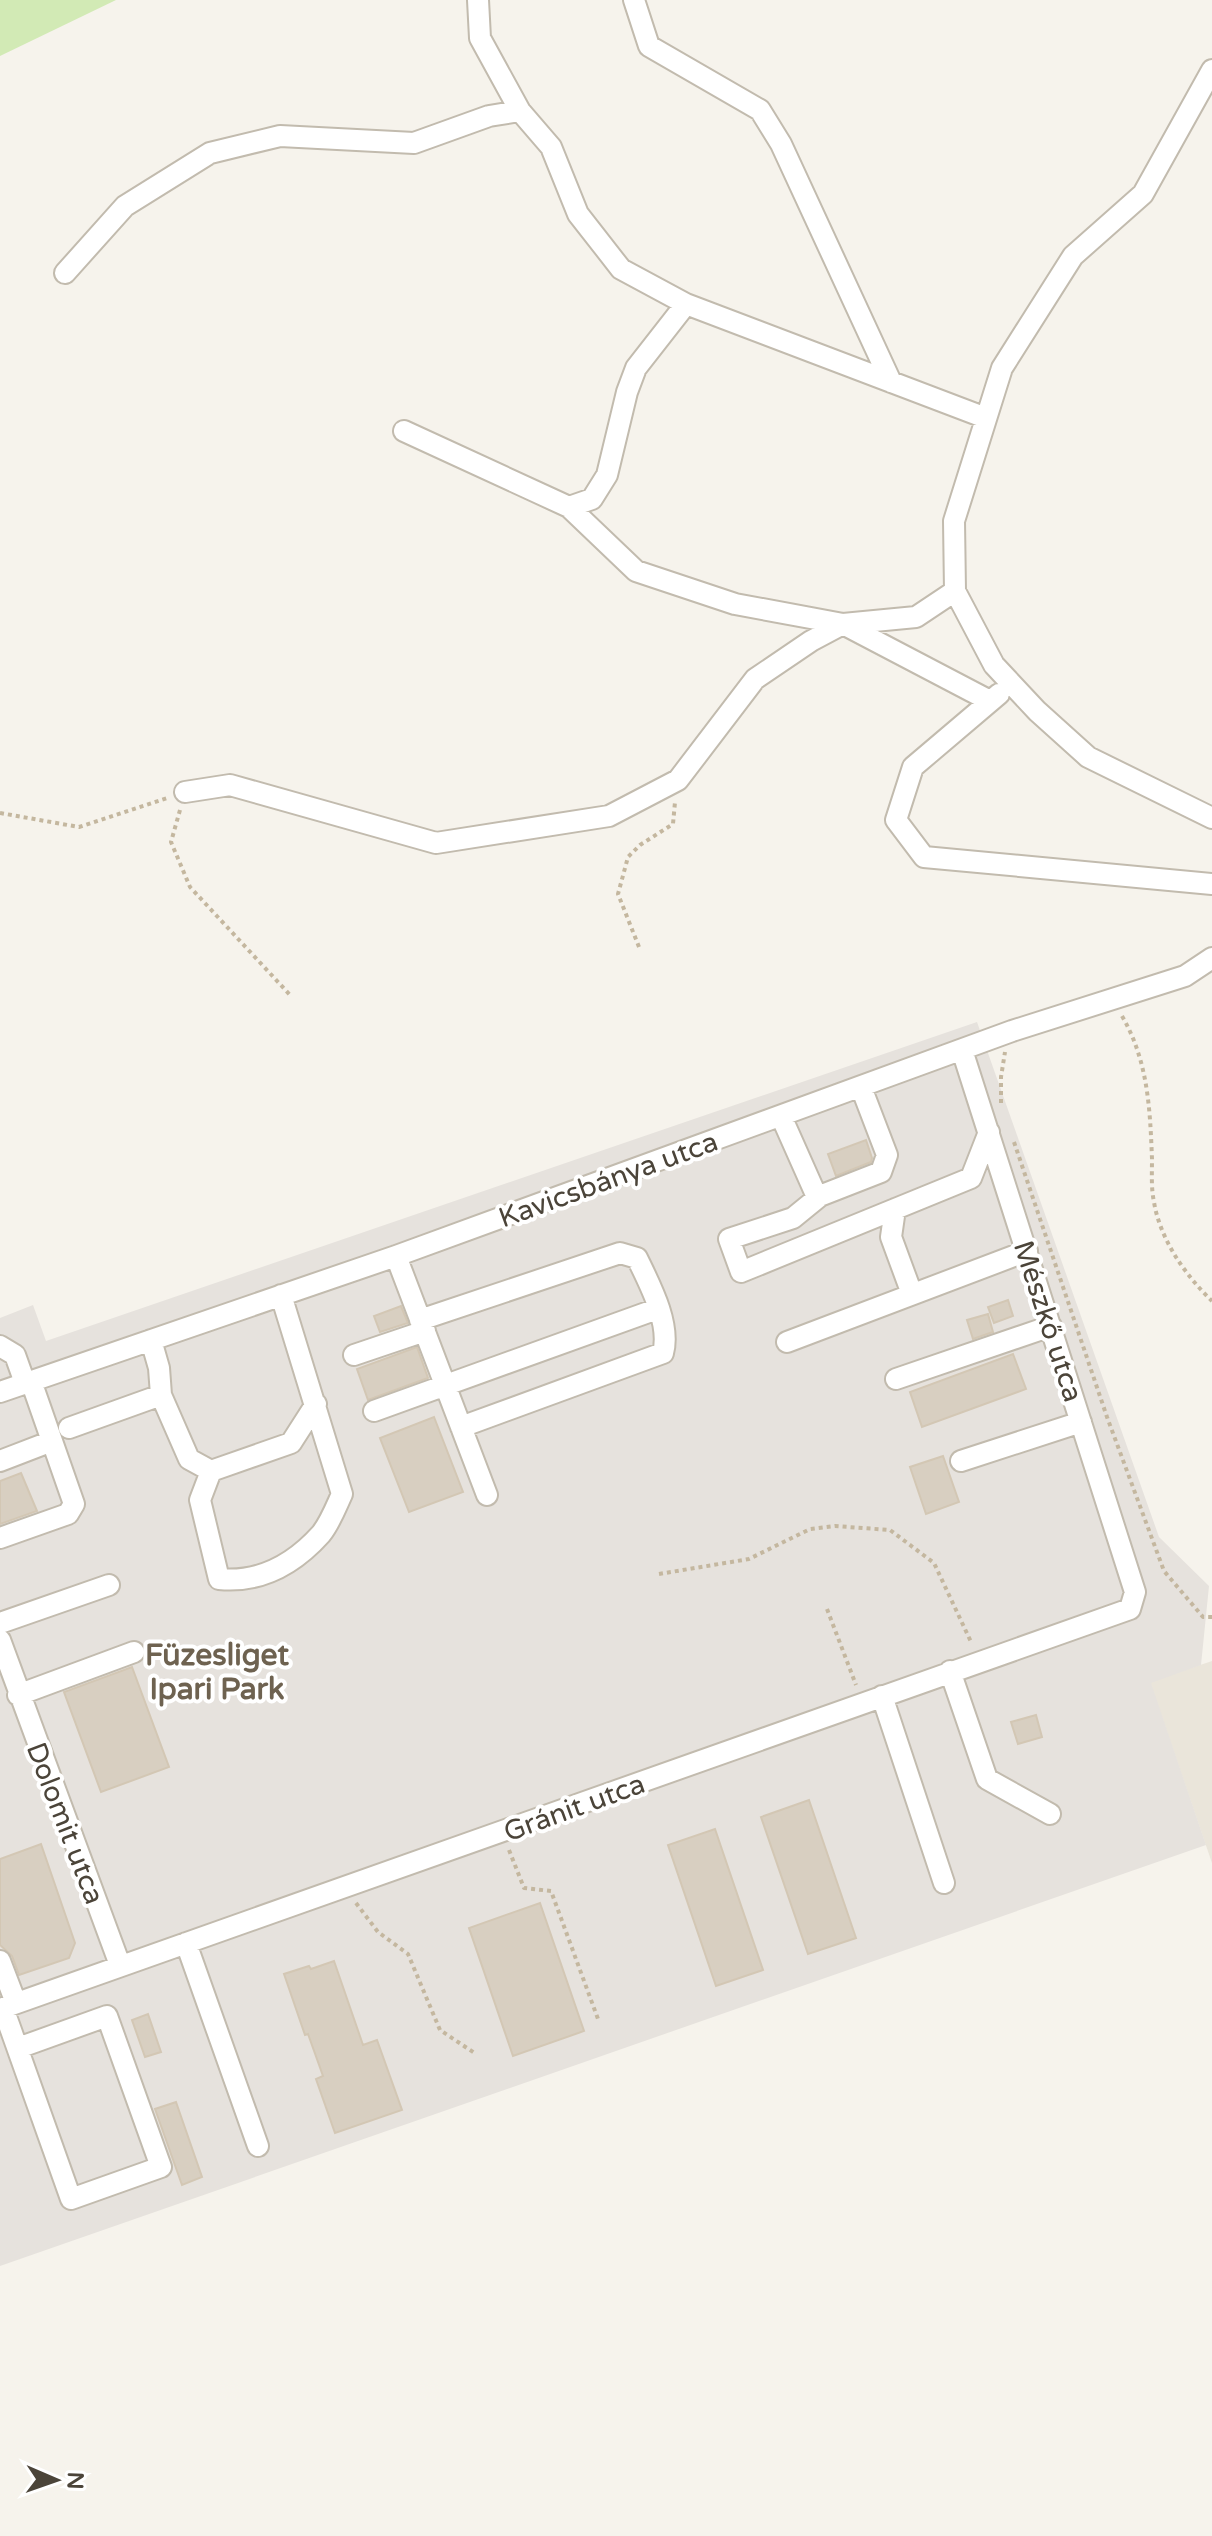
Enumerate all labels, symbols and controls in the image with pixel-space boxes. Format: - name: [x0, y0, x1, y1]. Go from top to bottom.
- street label: Kavicsbánya utca: [494, 1125, 723, 1235]
- street label: Mészkő utca: [1006, 1236, 1090, 1406]
- district label: Füzesliget Ipari Park: [145, 1637, 290, 1708]
- street label: Dolomit utca: [19, 1738, 111, 1909]
- street label: Gránit utca: [499, 1767, 650, 1849]
- north arrow: [16, 2440, 96, 2520]
- text: N: [62, 2471, 88, 2490]

